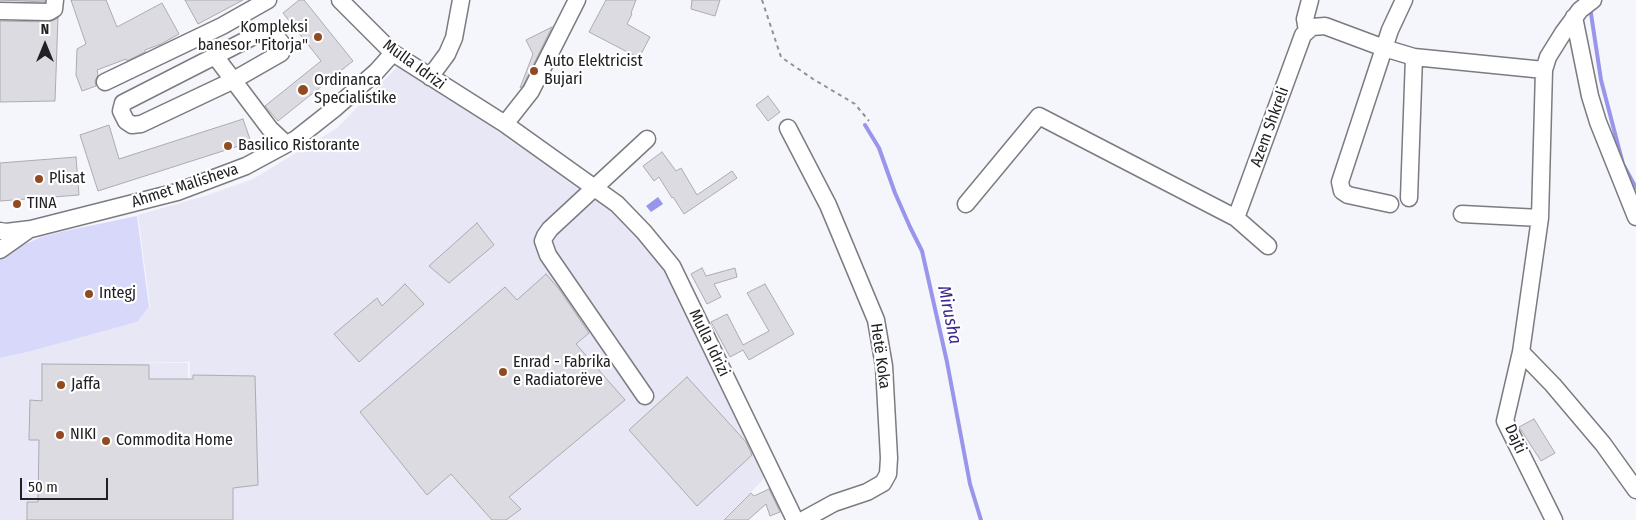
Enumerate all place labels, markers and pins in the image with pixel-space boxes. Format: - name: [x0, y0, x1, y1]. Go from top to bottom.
- place label: Kompleksi banesor "Fitorja": [198, 18, 308, 56]
- marker: Kompleksi banesor "Fitorja": [312, 31, 324, 43]
- place label: Auto Elektricist Bujari: [544, 52, 643, 90]
- marker: Auto Elektricist Bujari: [528, 65, 540, 77]
- place label: Ordinanca Specialistike: [314, 71, 396, 109]
- marker: Ordinanca Specialistike: [296, 83, 310, 97]
- place label: Basilico Ristorante: [238, 136, 360, 156]
- marker: Basilico Ristorante: [222, 140, 234, 152]
- place label: Plisat: [49, 169, 85, 189]
- marker: Plisat: [33, 173, 45, 185]
- place label: TINA: [27, 194, 57, 214]
- marker: TINA: [11, 198, 23, 210]
- place label: Integj: [99, 284, 136, 304]
- marker: Integj: [83, 288, 95, 300]
- place label: Enrad - Fabrika e Radiatorëve: [513, 353, 611, 391]
- marker: Enrad - Fabrika e Radiatorëve: [497, 366, 509, 378]
- place label: Jaffa: [71, 375, 101, 395]
- marker: Jaffa: [55, 379, 67, 391]
- place label: NIKI: [70, 425, 97, 445]
- marker: NIKI: [54, 429, 66, 441]
- place label: Commodita Home: [116, 431, 233, 451]
- marker: Commodita Home: [100, 435, 112, 447]

